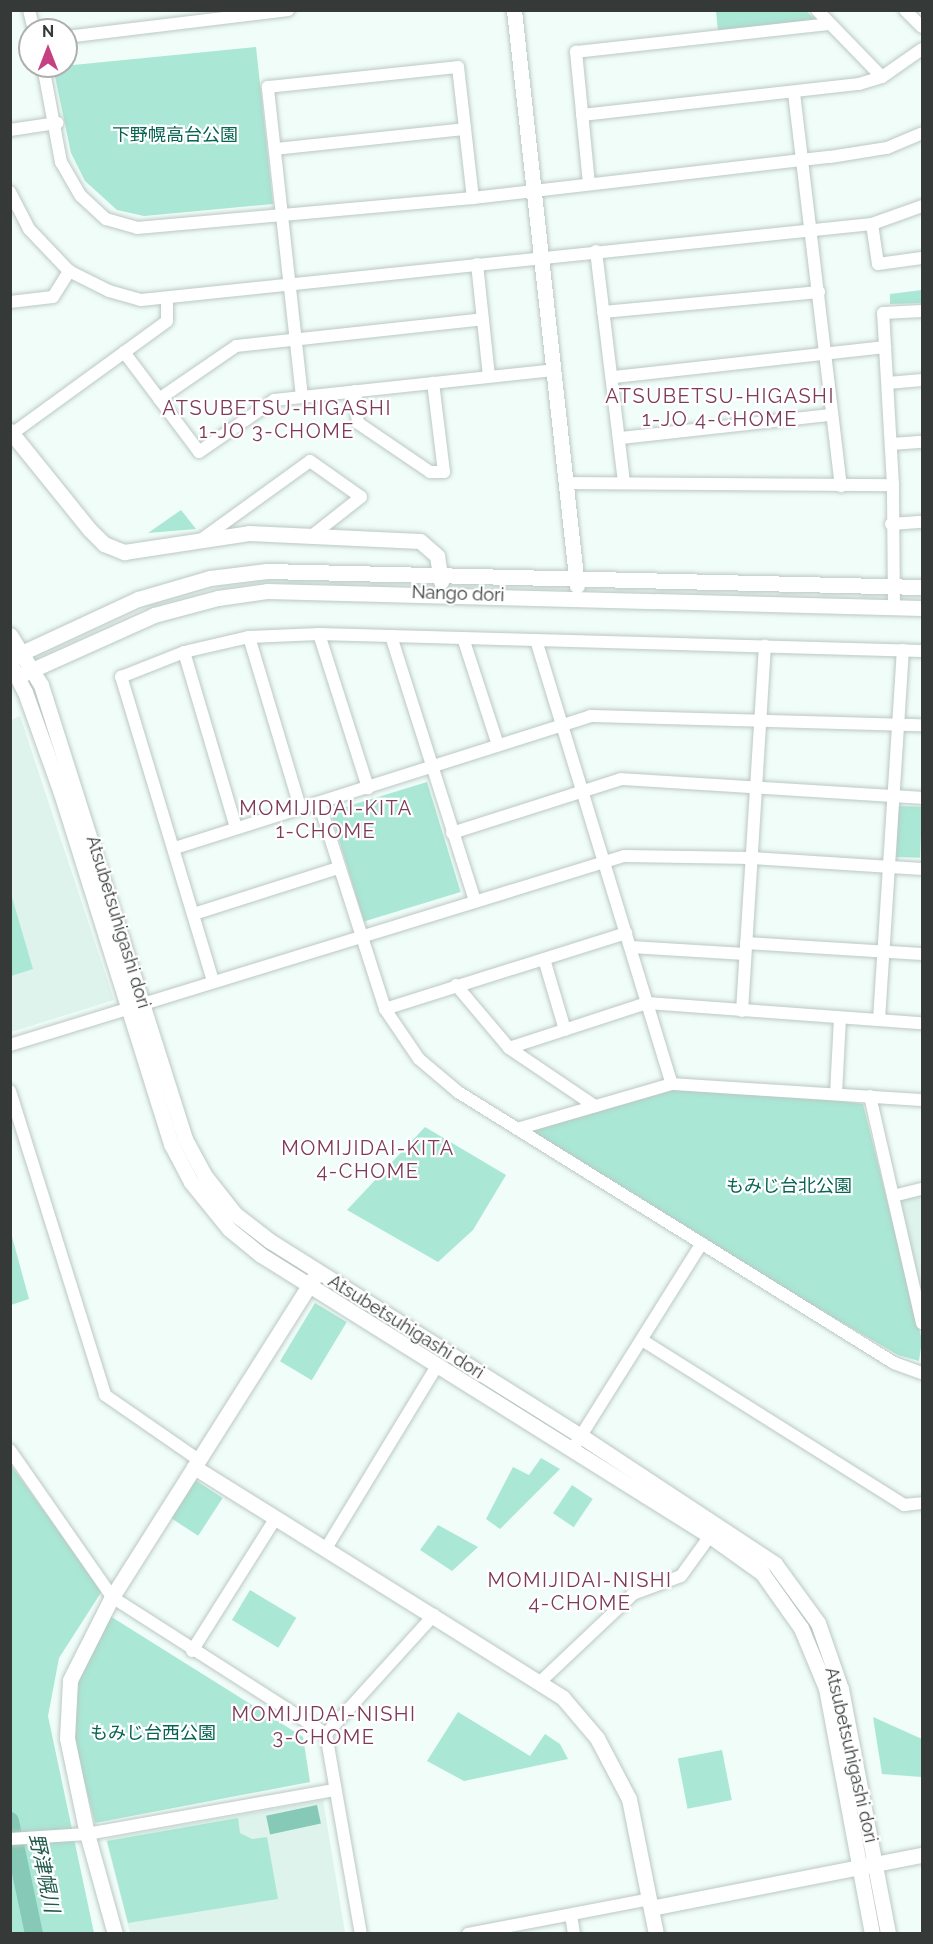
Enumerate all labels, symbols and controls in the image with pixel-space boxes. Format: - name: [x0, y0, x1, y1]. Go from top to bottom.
- north arrow: [18, 18, 78, 78]
- text: N: [42, 22, 54, 41]
- park label: 下野幌高台公園: [112, 124, 238, 146]
- district label: ATSUBETSU-HIGASHI 1-JO 4-CHOME: [605, 384, 835, 431]
- district label: ATSUBETSU-HIGASHI 1-JO 3-CHOME: [162, 396, 392, 443]
- street label: Nango dori: [411, 582, 505, 606]
- district label: MOMIJIDAI-KITA 1-CHOME: [239, 797, 413, 844]
- street label: Atsubetsuhigashi dori: [81, 833, 155, 1011]
- district label: MOMIJIDAI-KITA 4-CHOME: [281, 1137, 455, 1184]
- park label: もみじ台北公園: [726, 1175, 852, 1197]
- street label: Atsubetsuhigashi dori: [324, 1270, 488, 1384]
- district label: MOMIJIDAI-NISHI 4-CHOME: [487, 1568, 673, 1615]
- street label: Atsubetsuhigashi dori: [820, 1665, 882, 1845]
- district label: MOMIJIDAI-NISHI 3-CHOME: [231, 1702, 417, 1749]
- park label: もみじ台西公園: [90, 1722, 216, 1744]
- water label: 野津幌川: [24, 1831, 64, 1915]

